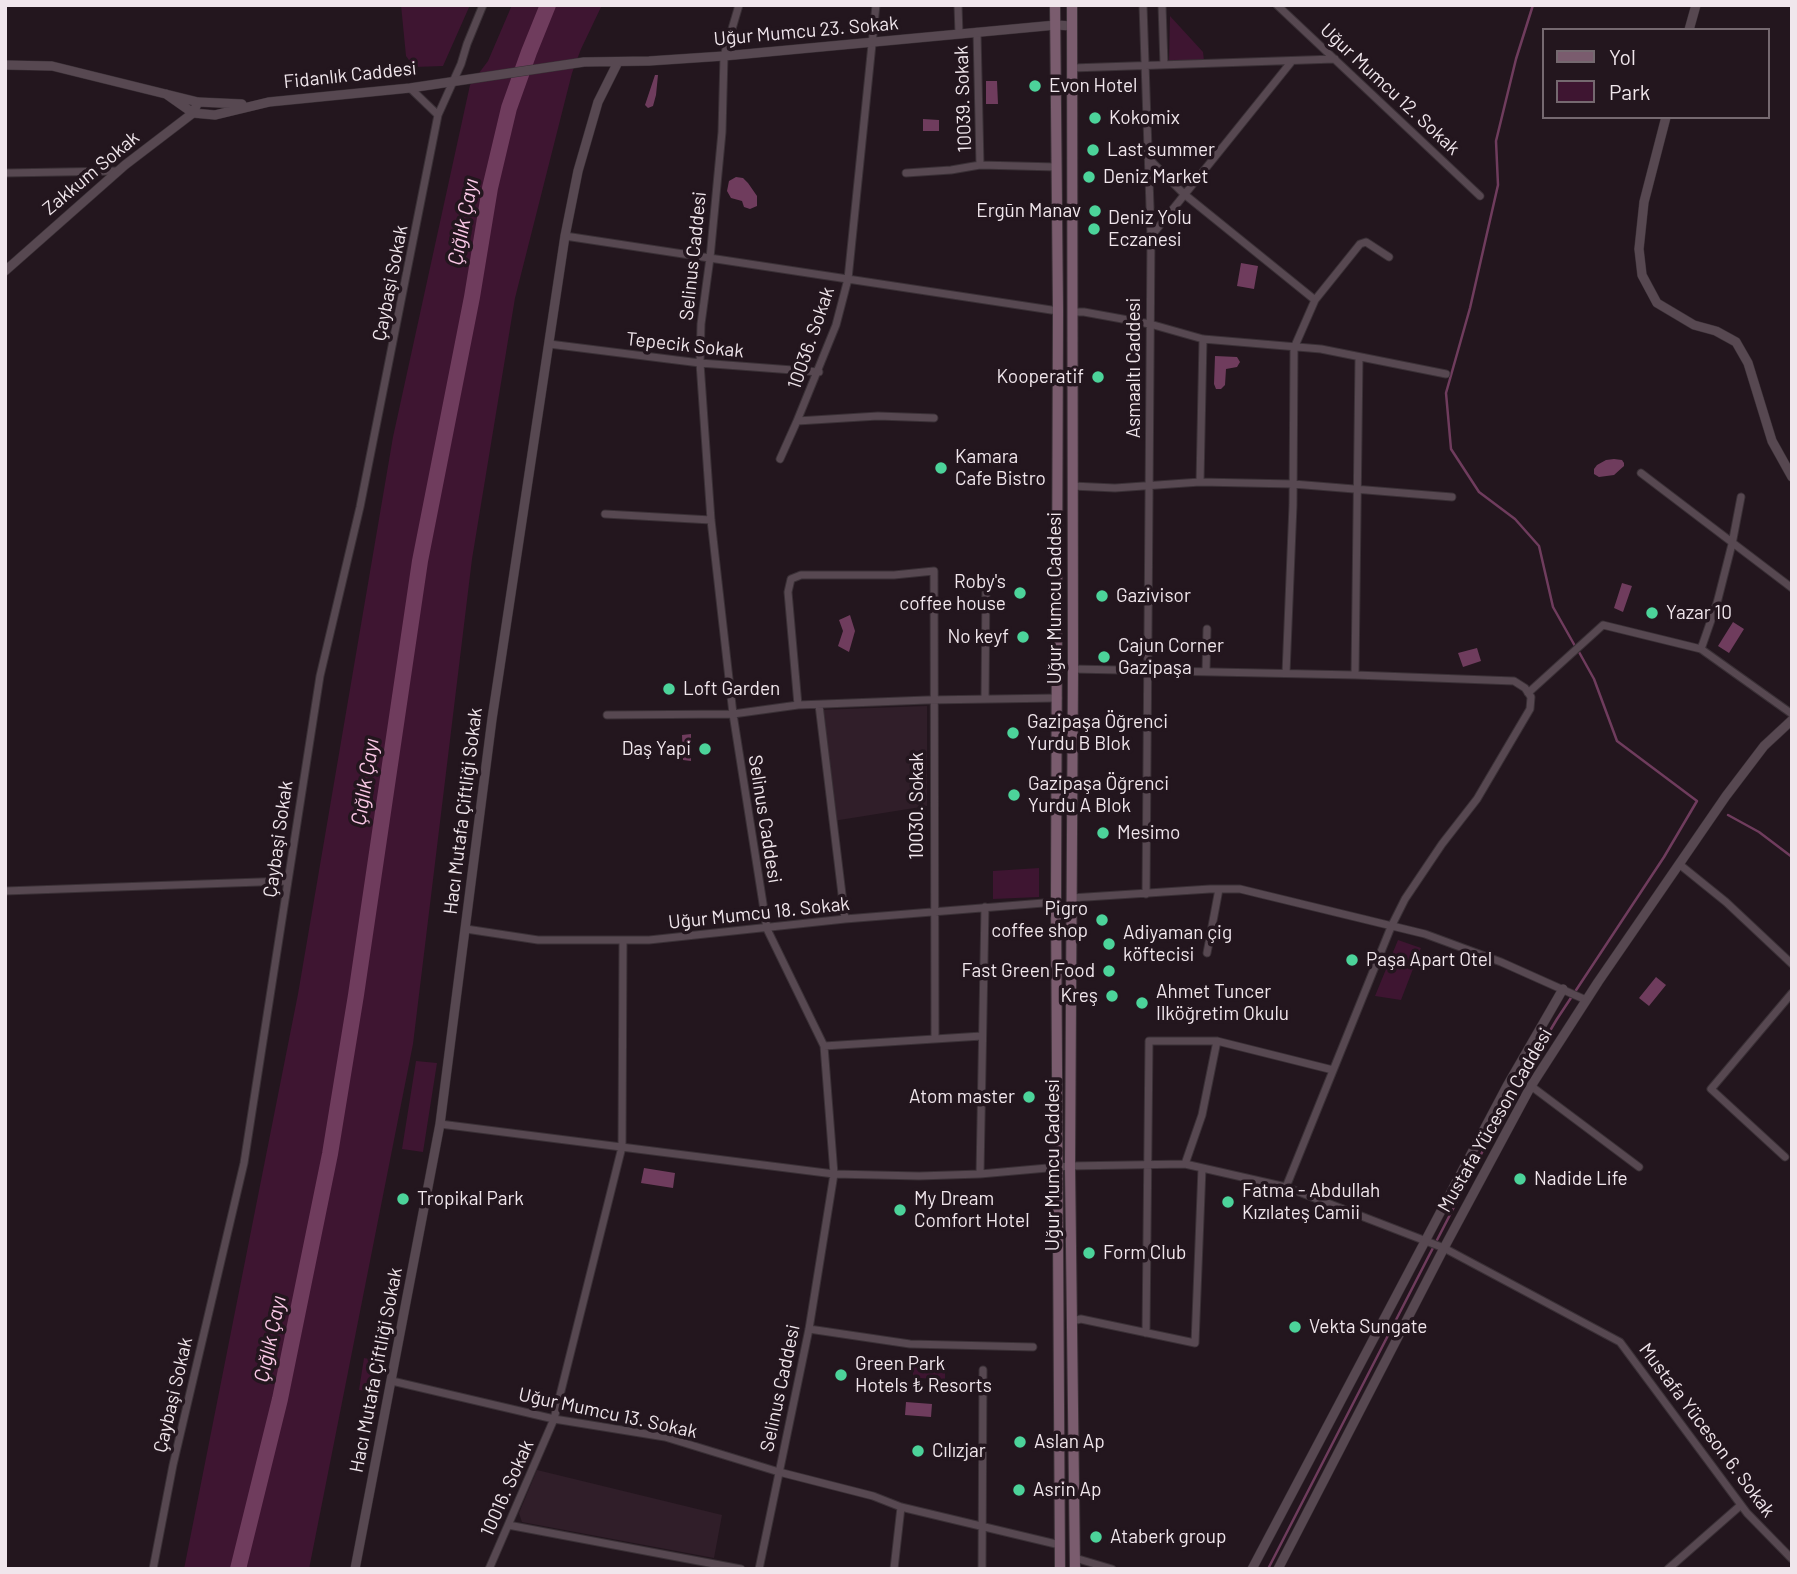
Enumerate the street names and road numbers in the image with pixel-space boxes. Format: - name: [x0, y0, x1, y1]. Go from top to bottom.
- street label: Uğur Mumcu 23. Sokak: [713, 12, 899, 50]
- street label: Uğur Mumcu 12. Sokak: [1315, 18, 1465, 160]
- street label: 10039. Sokak: [950, 45, 976, 153]
- street label: Fidanlık Caddesi: [282, 57, 418, 93]
- street label: Zakkum Sokak: [38, 126, 144, 220]
- street label: Selinus Caddesi: [675, 190, 711, 322]
- street label: Çaybaşi Sokak: [368, 223, 412, 343]
- street label: 10036. Sokak: [783, 284, 839, 392]
- street label: Asmaaltı Caddesi: [1123, 298, 1145, 438]
- street label: Tepecik Sokak: [625, 327, 745, 363]
- street label: Uğur Mumcu Caddesi: [1044, 512, 1066, 684]
- street label: Hacı Mutafa Çiftliği Sokak: [439, 706, 487, 916]
- street label: 10030. Sokak: [906, 752, 928, 860]
- street label: Selinus Caddesi: [744, 753, 786, 885]
- street label: Çaybaşi Sokak: [259, 779, 297, 899]
- street label: Uğur Mumcu 18. Sokak: [667, 892, 851, 934]
- street label: Mustafa Yüceson Caddesi: [1433, 1024, 1557, 1216]
- street label: Uğur Mumcu Caddesi: [1042, 1079, 1064, 1251]
- street label: Hacı Mutafa Çiftliği Sokak: [345, 1266, 407, 1474]
- street label: Selinus Caddesi: [755, 1322, 805, 1454]
- street label: Çaybaşi Sokak: [149, 1335, 197, 1455]
- street label: Mustafa Yüceson 6. Sokak: [1634, 1338, 1780, 1522]
- street label: Uğur Mumcu 13. Sokak: [517, 1383, 699, 1443]
- street label: 10016. Sokak: [476, 1436, 538, 1540]

